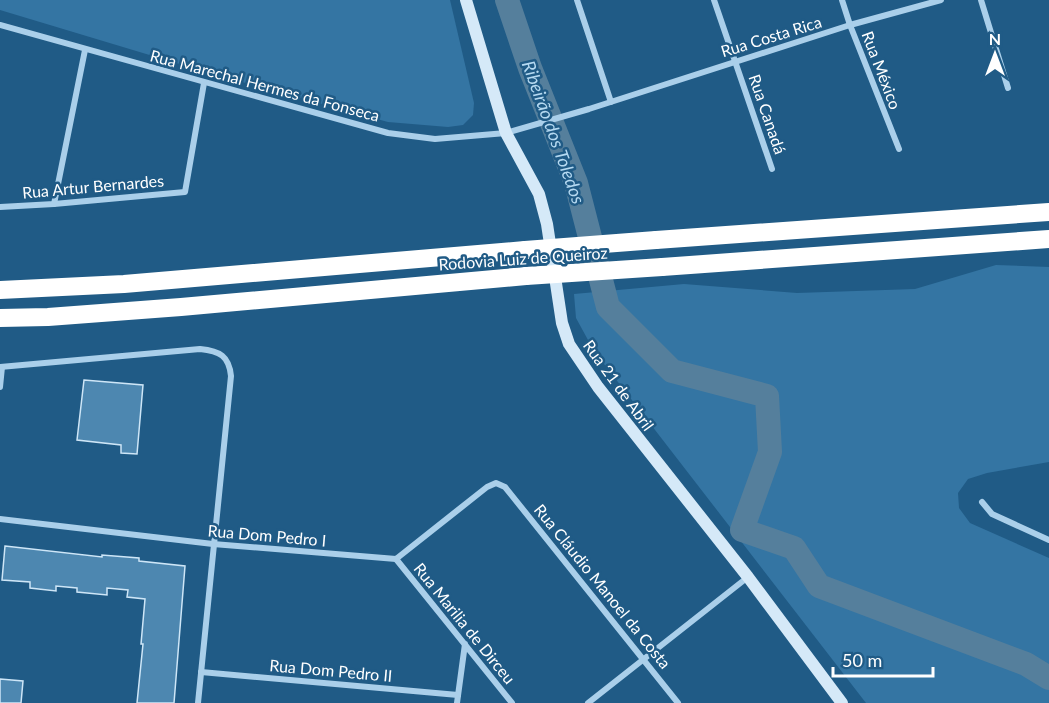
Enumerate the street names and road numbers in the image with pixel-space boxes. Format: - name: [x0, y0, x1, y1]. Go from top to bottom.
- street label: Rua Costa Rica: [718, 12, 824, 60]
- street label: Rua México: [858, 28, 906, 112]
- street label: Rua Marechal Hermes da Fonseca: [148, 45, 382, 125]
- street label: Rua Canadá: [745, 72, 791, 156]
- street label: Rua Artur Bernardes: [21, 170, 165, 202]
- street label: Rodovia Luiz de Queiroz: [438, 243, 608, 273]
- street label: Rua 21 de Abril: [580, 336, 658, 434]
- street label: Rua Cláudio Manoel da Costa: [531, 500, 675, 672]
- street label: Rua Dom Pedro I: [207, 520, 327, 550]
- street label: Rua Marilia de Dirceu: [410, 559, 520, 687]
- street label: Rua Dom Pedro II: [269, 655, 393, 685]

